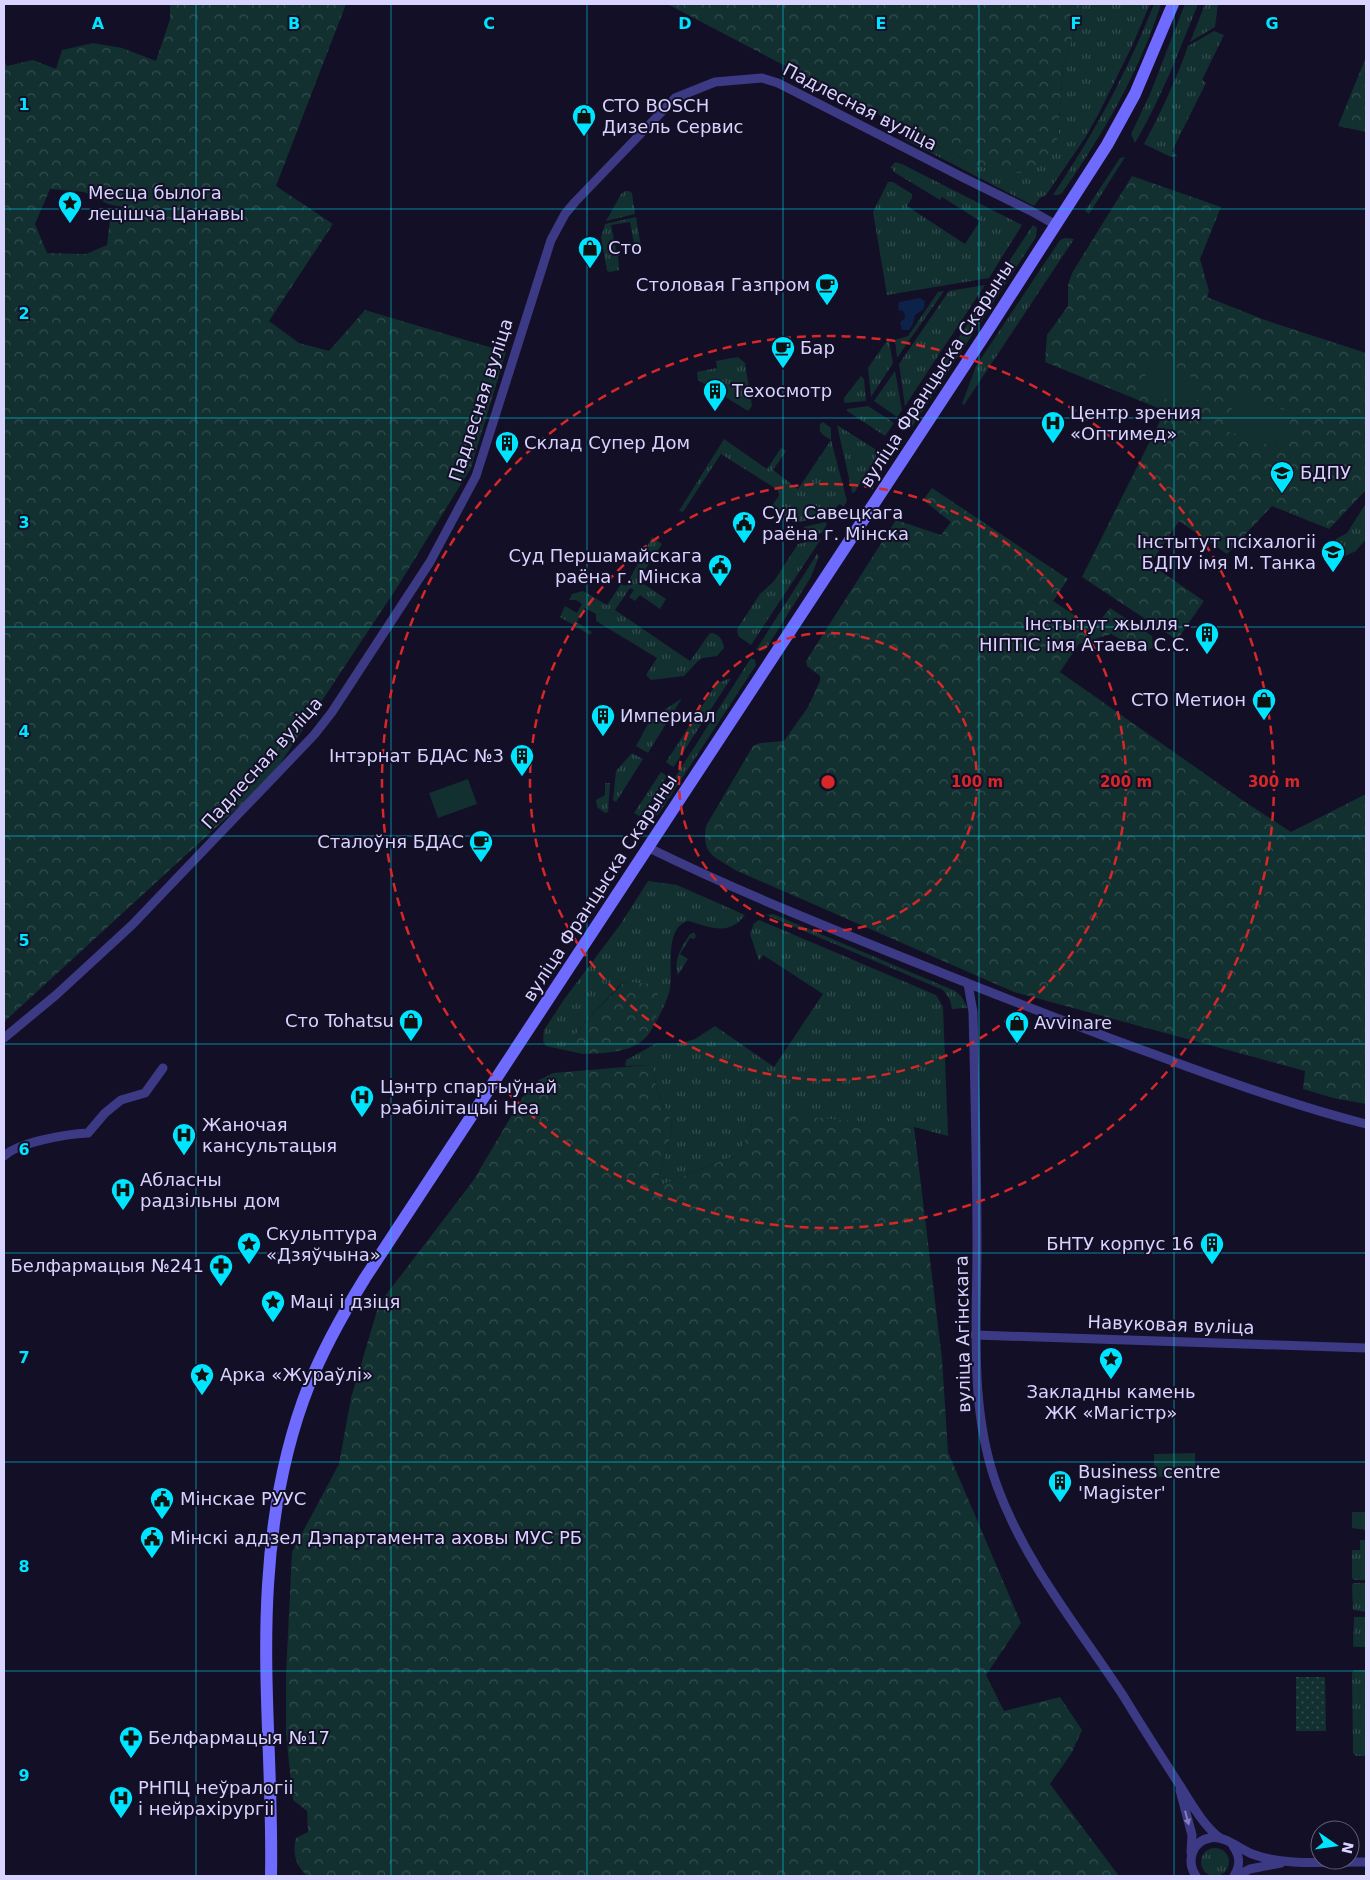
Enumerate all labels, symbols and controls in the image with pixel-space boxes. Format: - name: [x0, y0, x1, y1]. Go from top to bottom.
- text: A: [92, 14, 105, 33]
- text: B: [288, 14, 300, 33]
- text: C: [483, 14, 495, 33]
- text: D: [678, 14, 692, 33]
- text: E: [876, 14, 886, 33]
- text: F: [1071, 14, 1081, 33]
- text: G: [1265, 14, 1279, 33]
- street label: Падлесная вуліца: [780, 59, 941, 154]
- text: 1: [18, 95, 30, 114]
- place label: СТО BOSCH Дизель Сервис: [602, 95, 744, 137]
- shop icon: СТО BOSCH Дизель Сервис: [571, 103, 597, 137]
- place label: Месца былога лецішча Цанавы: [88, 182, 244, 224]
- place icon: Месца былога лецішча Цанавы: [57, 190, 83, 224]
- shop icon: Сто: [577, 235, 603, 269]
- place label: Сто: [608, 237, 642, 258]
- street label: вуліца Францыска Скарыны: [855, 256, 1018, 491]
- cafe icon: Столовая Газпром: [814, 272, 840, 306]
- place label: Столовая Газпром: [636, 274, 810, 295]
- text: 2: [18, 304, 30, 323]
- street label: Падлесная вуліца: [444, 316, 517, 484]
- cafe icon: Бар: [770, 335, 796, 369]
- place label: Бар: [800, 337, 835, 358]
- building icon: Техосмотр: [702, 378, 728, 412]
- place label: Техосмотр: [731, 380, 832, 401]
- place label: Центр зрения «Оптимед»: [1070, 402, 1201, 444]
- hospital icon: Центр зрения «Оптимед»: [1040, 410, 1066, 444]
- building icon: Склад Супер Дом: [494, 430, 520, 464]
- place label: Склад Супер Дом: [524, 432, 690, 453]
- school or university icon: БДПУ: [1269, 460, 1295, 494]
- place label: БДПУ: [1300, 462, 1351, 483]
- place label: Суд Савецкага раёна г. Мінска: [762, 502, 909, 544]
- public building icon: Суд Савецкага раёна г. Мінска: [731, 510, 757, 544]
- text: 3: [18, 513, 30, 532]
- place label: Інстытут псіхалогіі БДПУ імя М. Танка: [1137, 531, 1316, 573]
- school or university icon: Інстытут псіхалогіі БДПУ імя М. Танка: [1320, 539, 1346, 573]
- place label: Суд Першамайскага раёна г. Мінска: [508, 545, 702, 587]
- public building icon: Суд Першамайскага раёна г. Мінска: [707, 553, 733, 587]
- place label: Інстытут жылля - НІПТІС імя Атаева С.С.: [979, 613, 1190, 655]
- building icon: Інстытут жылля - НІПТІС імя Атаева С.С.: [1194, 621, 1220, 655]
- shop icon: СТО Метион: [1251, 687, 1277, 721]
- place label: СТО Метион: [1131, 689, 1246, 710]
- street label: Падлесная вуліца: [197, 693, 326, 833]
- building icon: Империал: [590, 703, 616, 737]
- place label: Империал: [620, 705, 716, 726]
- text: 4: [18, 722, 30, 741]
- building icon: Інтэрнат БДАС №3: [509, 743, 535, 777]
- place label: Інтэрнат БДАС №3: [329, 745, 504, 766]
- street label: вуліца Францыска Скарыны: [518, 770, 681, 1005]
- centre of rings: [819, 773, 837, 791]
- text: 100 m: [951, 773, 1003, 791]
- text: 200 m: [1100, 773, 1152, 791]
- text: 300 m: [1248, 773, 1300, 791]
- cafe icon: Сталоўня БДАС: [468, 829, 494, 863]
- place label: Сталоўня БДАС: [317, 831, 464, 852]
- text: 5: [18, 931, 30, 950]
- shop icon: Сто Tohatsu: [398, 1008, 424, 1042]
- place label: Сто Tohatsu: [285, 1010, 394, 1031]
- shop icon: Avvinare: [1004, 1010, 1030, 1044]
- place label: Avvinare: [1034, 1012, 1112, 1033]
- place label: Цэнтр спартыўнай рэабілітацыі Неа: [380, 1076, 557, 1118]
- hospital icon: Цэнтр спартыўнай рэабілітацыі Неа: [349, 1084, 375, 1118]
- place label: Жаночая кансультацыя: [202, 1114, 337, 1156]
- hospital icon: Жаночая кансультацыя: [171, 1122, 197, 1156]
- text: 6: [18, 1140, 30, 1159]
- place label: Абласны радзільны дом: [140, 1169, 280, 1211]
- hospital icon: Абласны радзільны дом: [110, 1177, 136, 1211]
- place label: Скульптура «Дзяўчына»: [266, 1223, 381, 1265]
- place icon: Скульптура «Дзяўчына»: [236, 1231, 262, 1265]
- building icon: БНТУ корпус 16: [1199, 1231, 1225, 1265]
- place label: БНТУ корпус 16: [1046, 1233, 1194, 1254]
- pharmacy icon: Белфармацыя №241: [208, 1253, 234, 1287]
- place label: Белфармацыя №241: [11, 1255, 204, 1276]
- street label: вуліца Агінскага: [951, 1255, 974, 1413]
- place icon: Маці і дзіця: [260, 1289, 286, 1323]
- place label: Маці і дзіця: [290, 1291, 400, 1312]
- street label: Навуковая вуліца: [1087, 1311, 1255, 1338]
- place icon: Закладны камень ЖК «Магістр»: [1098, 1346, 1124, 1380]
- text: 7: [18, 1348, 30, 1367]
- place icon: Арка «Жураўлі»: [189, 1362, 215, 1396]
- place label: Арка «Жураўлі»: [220, 1364, 373, 1385]
- place label: Закладны камень ЖК «Магістр»: [1026, 1381, 1196, 1423]
- place label: Business centre 'Magister': [1078, 1461, 1221, 1503]
- building icon: Business centre 'Magister': [1047, 1469, 1073, 1503]
- public building icon: Мінскае РУУС: [149, 1486, 175, 1520]
- place label: Мінскае РУУС: [180, 1488, 306, 1509]
- public building icon: Мінскі аддзел Дэпартамента аховы МУС РБ: [139, 1525, 165, 1559]
- place label: Мінскі аддзел Дэпартамента аховы МУС РБ: [170, 1527, 582, 1548]
- text: 8: [18, 1557, 30, 1576]
- pharmacy icon: Белфармацыя №17: [118, 1725, 144, 1759]
- place label: Белфармацыя №17: [148, 1727, 330, 1748]
- text: 9: [18, 1766, 30, 1785]
- place label: РНПЦ неўралогіі і нейрахірургіі: [138, 1777, 294, 1819]
- hospital icon: РНПЦ неўралогіі і нейрахірургіі: [108, 1785, 134, 1819]
- one-way arrow: [1183, 1810, 1191, 1825]
- north arrow: [1310, 1820, 1360, 1870]
- text: N: [1339, 1840, 1357, 1855]

